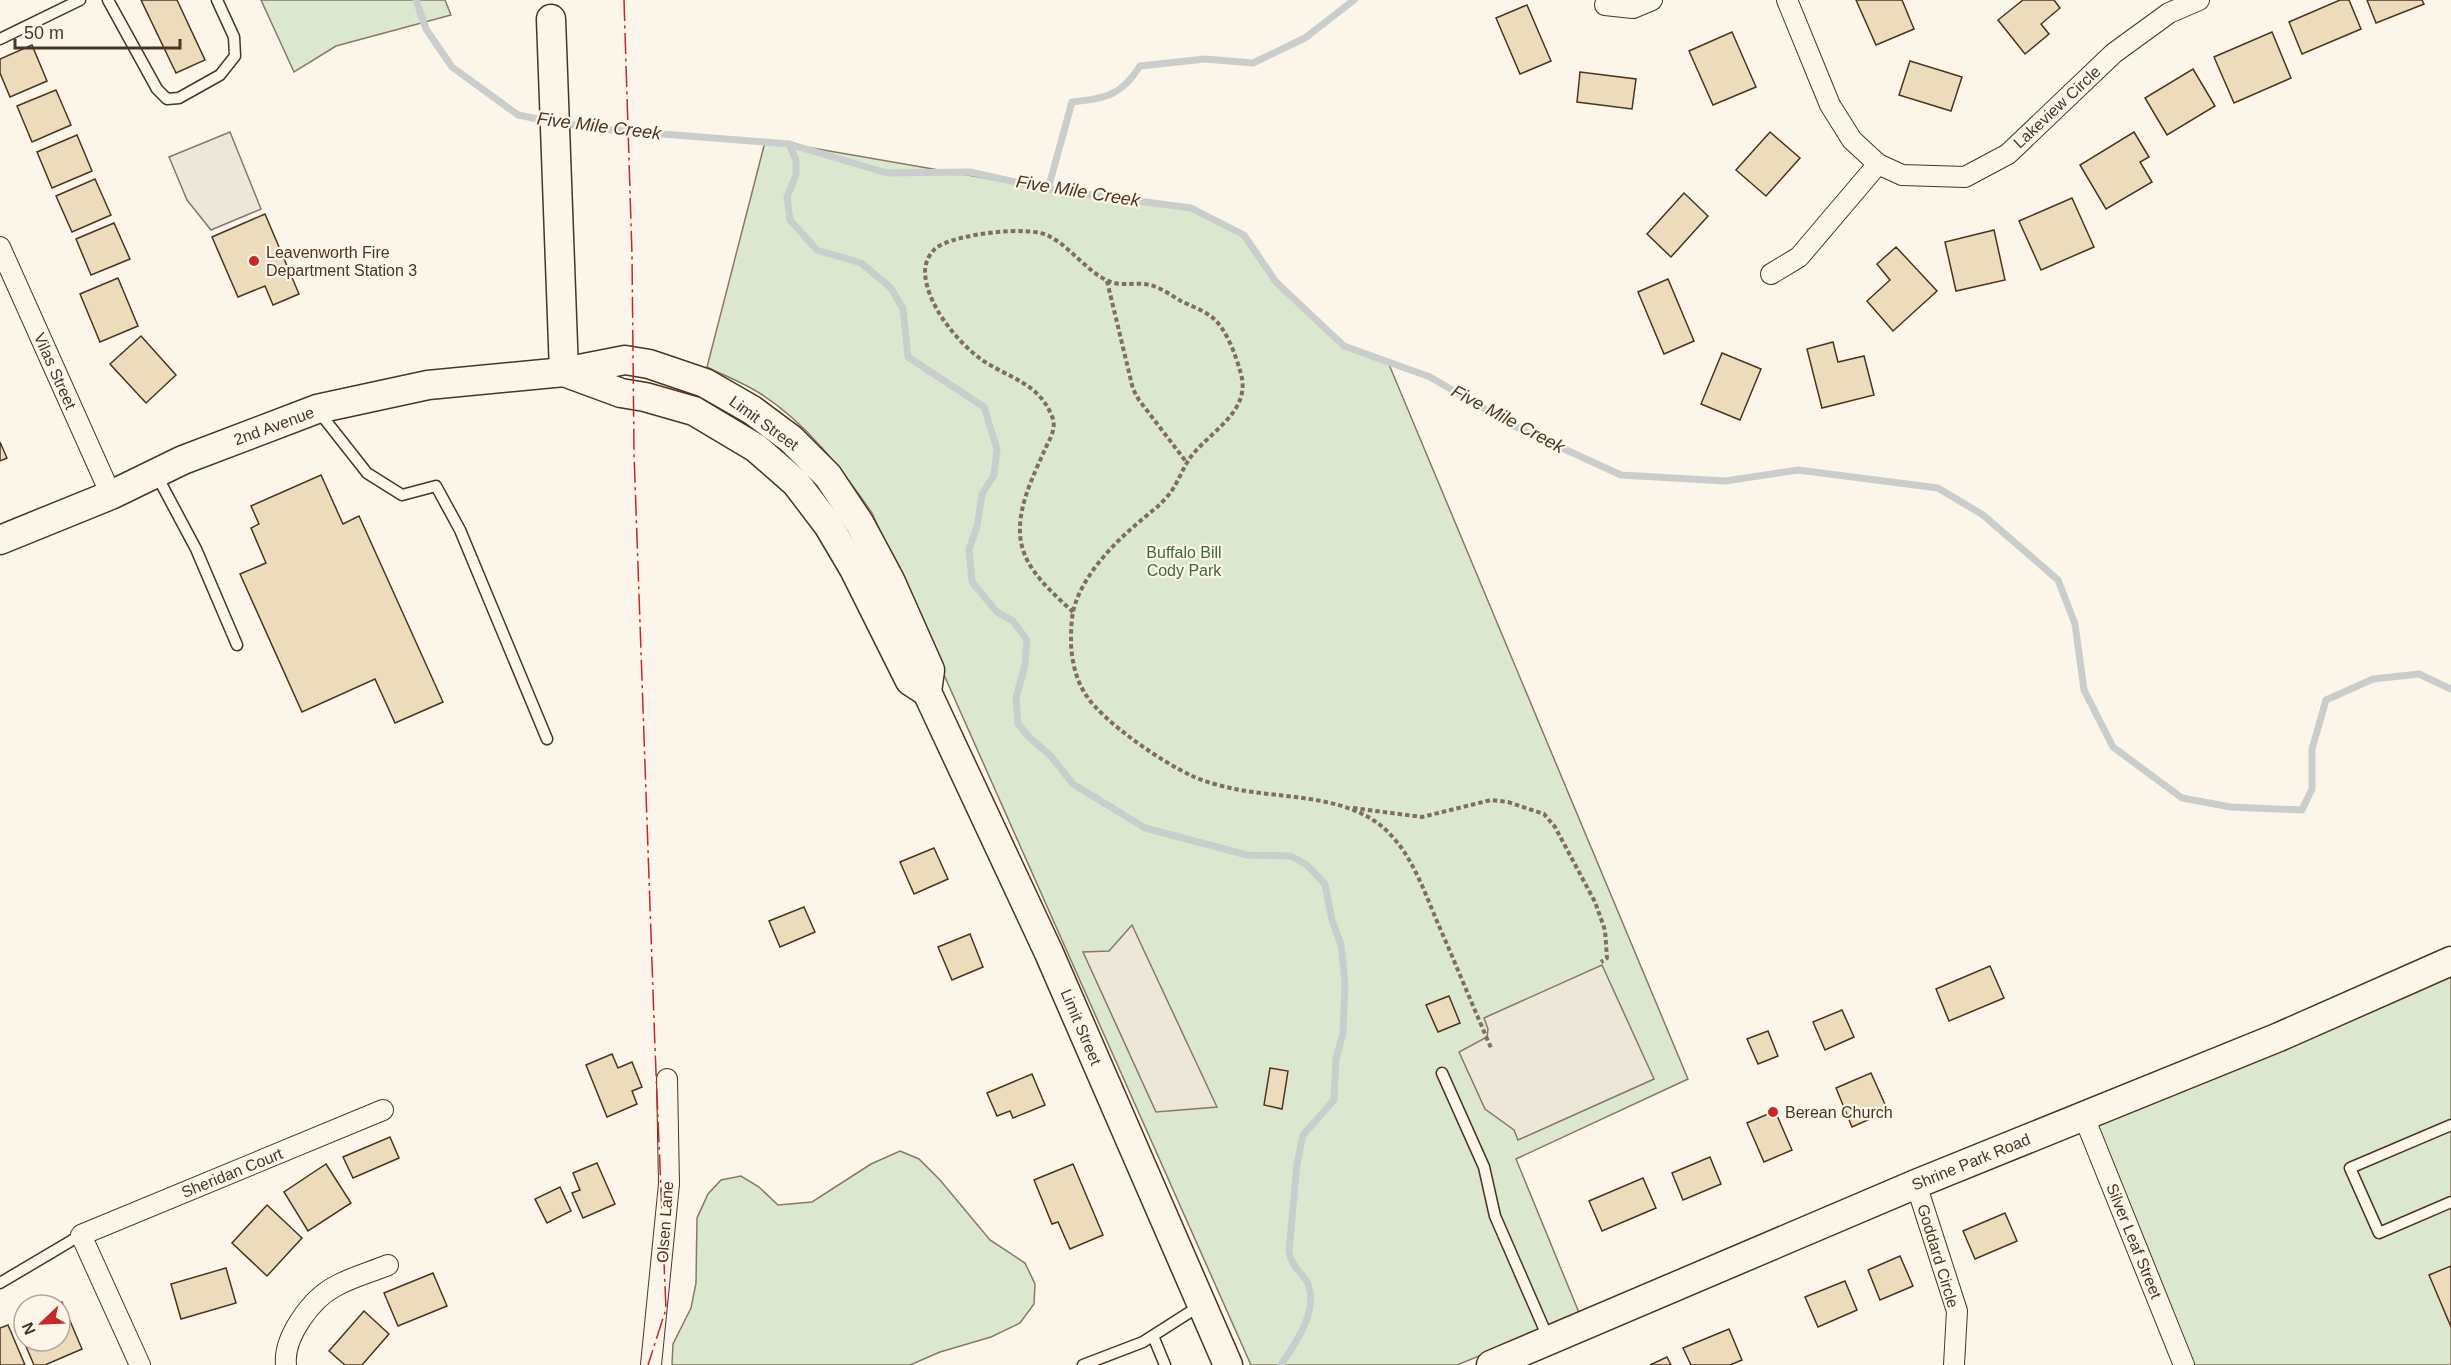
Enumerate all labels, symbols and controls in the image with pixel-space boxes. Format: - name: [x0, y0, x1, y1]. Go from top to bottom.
- scale bar: [15, 12, 180, 50]
- text: 50 m: [24, 23, 64, 43]
- street label: Lakeview Circle: [2010, 63, 2104, 151]
- water label: Five Mile Creek: [536, 108, 663, 144]
- water label: Five Mile Creek: [1015, 171, 1142, 211]
- place label: Leavenworth Fire Department Station 3: [266, 244, 417, 279]
- marker: Leavenworth Fire Department Station 3: [247, 254, 261, 268]
- street label: Vilas Street: [31, 330, 80, 412]
- water label: Five Mile Creek: [1448, 381, 1569, 458]
- street label: Limit Street: [726, 392, 802, 454]
- street label: 2nd Avenue: [232, 404, 317, 448]
- park label: Buffalo Bill Cody Park: [1146, 544, 1222, 579]
- street label: Limit Street: [1057, 986, 1105, 1068]
- place label: Berean Church: [1785, 1104, 1893, 1121]
- marker: Berean Church: [1766, 1105, 1780, 1119]
- street label: Shrine Park Road: [1909, 1130, 2033, 1194]
- street label: Sheridan Court: [179, 1145, 286, 1201]
- street label: Olsen Lane: [654, 1180, 676, 1263]
- street label: Silver Leaf Street: [2103, 1181, 2165, 1302]
- street label: Goddard Circle: [1914, 1202, 1962, 1310]
- north arrow: [12, 1293, 72, 1353]
- text: N: [19, 1320, 39, 1337]

